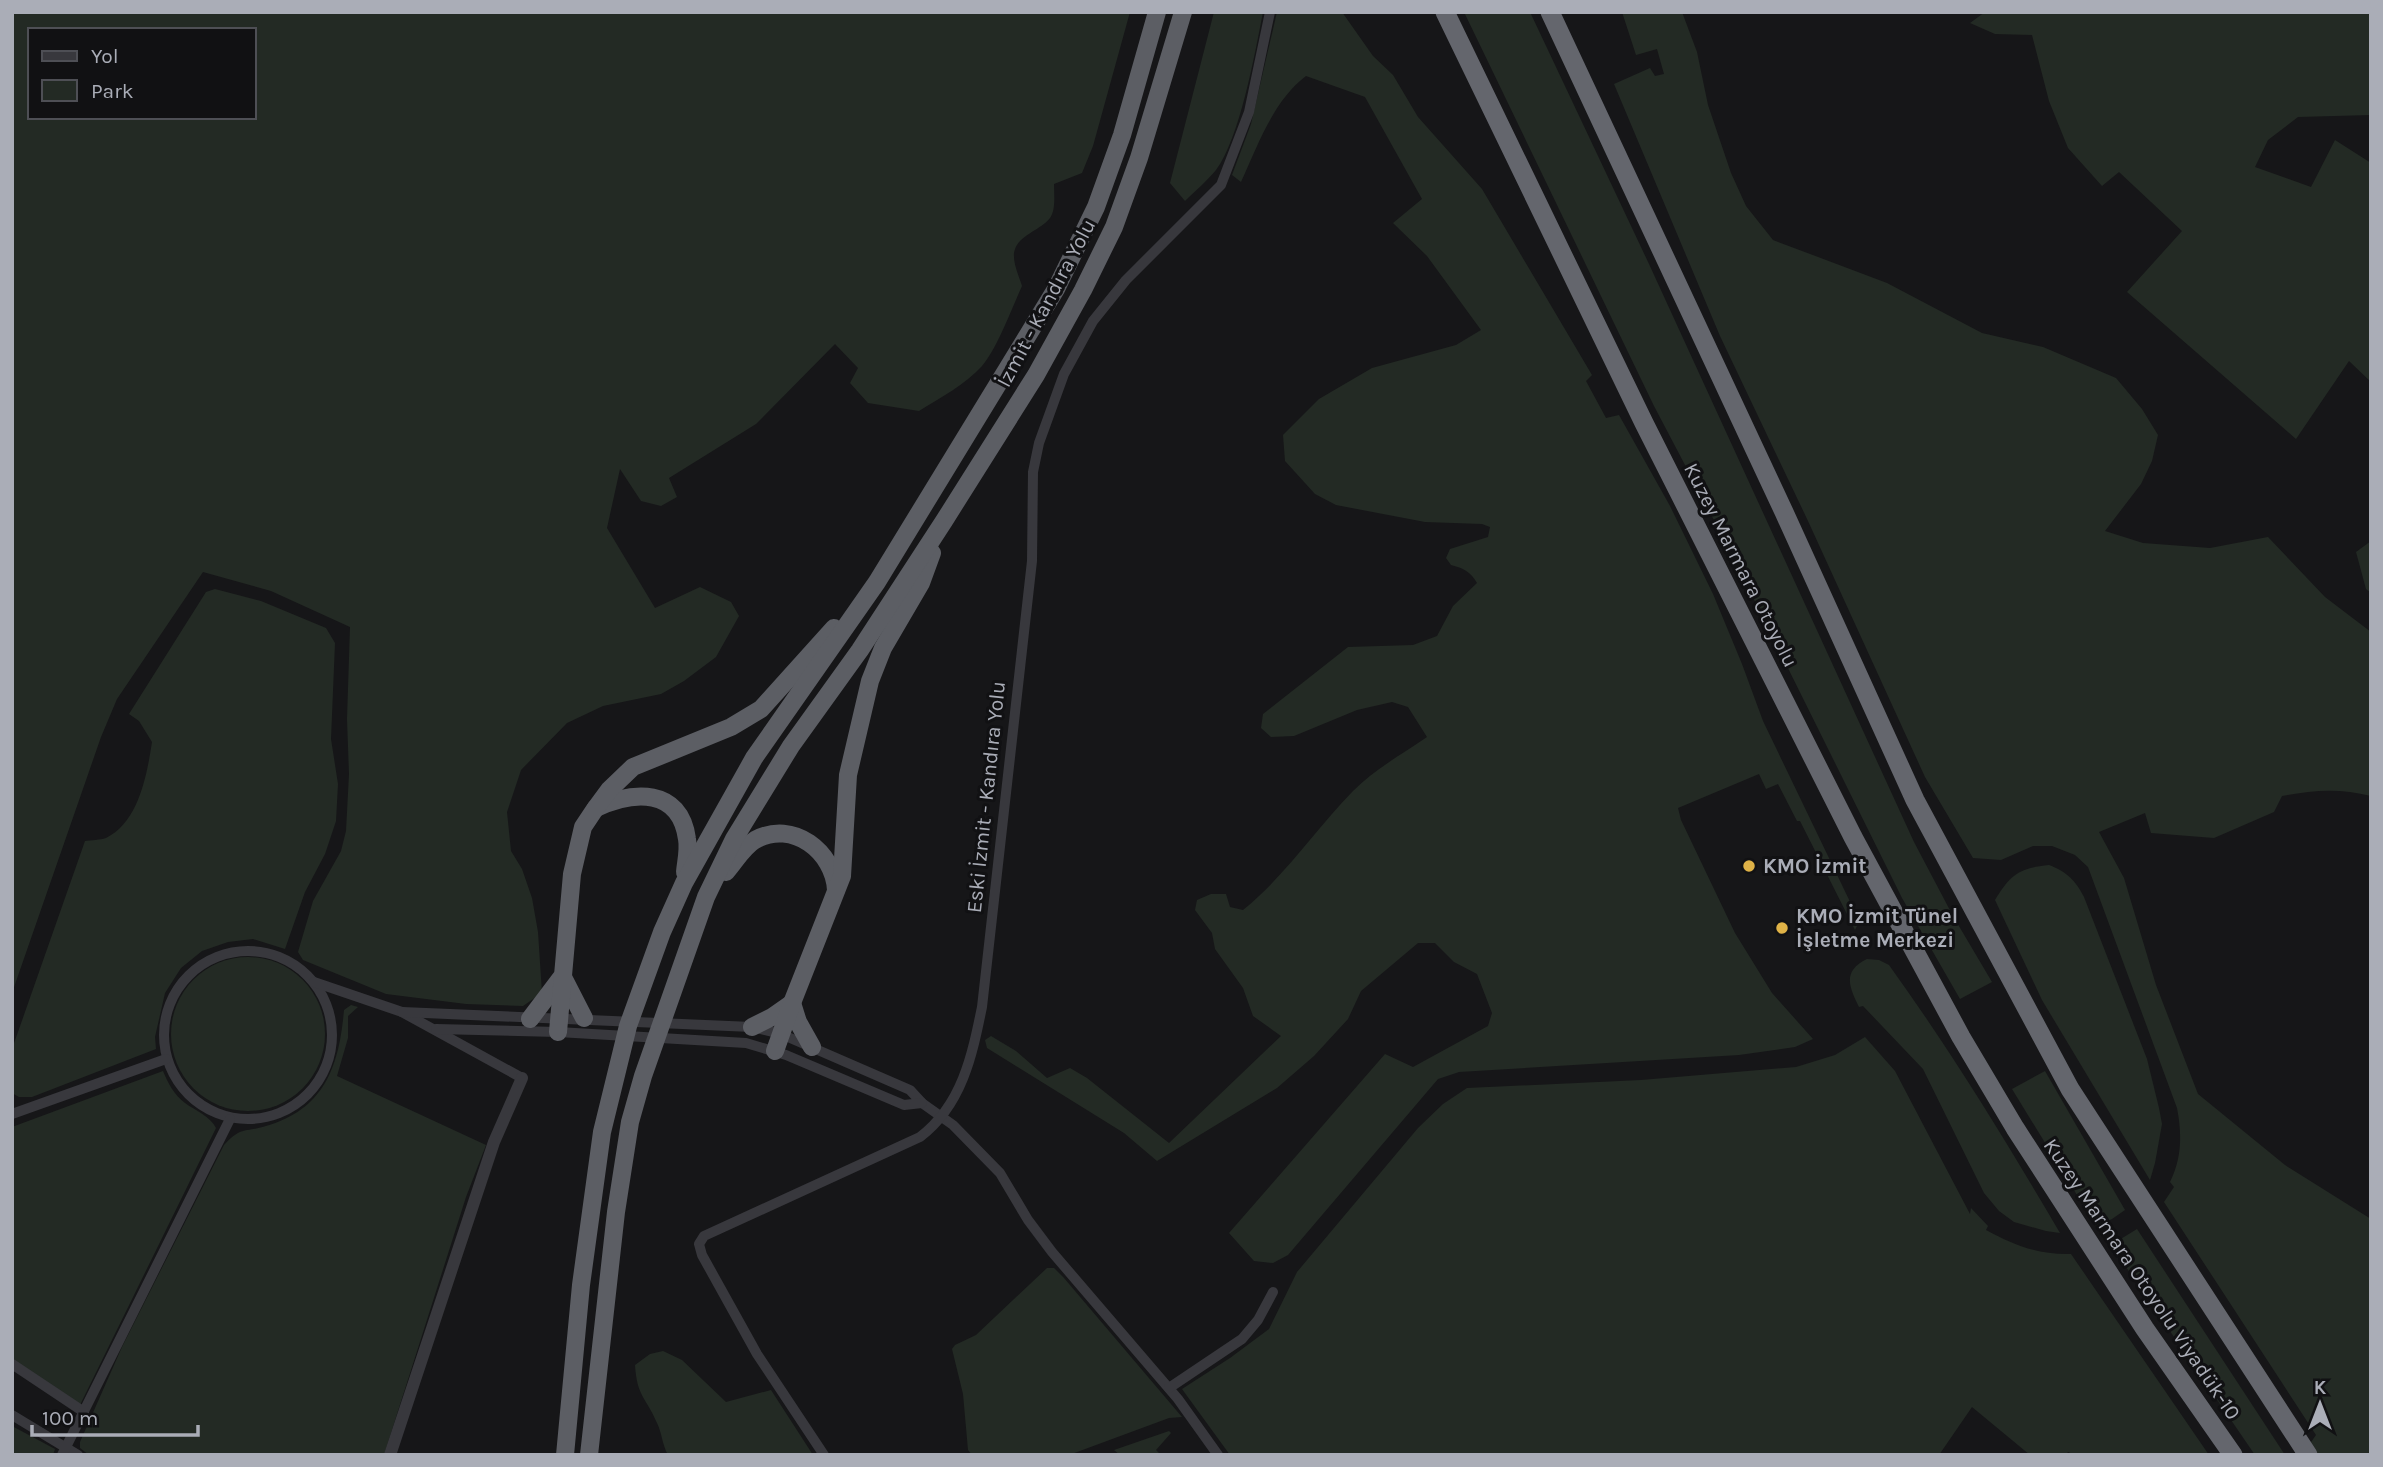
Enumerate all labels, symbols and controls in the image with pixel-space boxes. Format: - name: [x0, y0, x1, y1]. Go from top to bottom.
- legend: [28, 28, 256, 119]
- text: Yol: [91, 44, 119, 68]
- text: Park: [91, 79, 134, 103]
- street label: İzmit - Kandıra Yolu: [992, 215, 1100, 391]
- street label: Kuzey Marmara Otoyolu: [1679, 459, 1803, 671]
- street label: Eski İzmit - Kandıra Yolu: [962, 680, 1010, 914]
- place label: KMO İzmit: [1763, 853, 1867, 878]
- marker: KMO İzmit: [1741, 858, 1757, 874]
- place label: KMO İzmit Tünel İşletme Merkezi: [1796, 903, 1958, 952]
- marker: KMO İzmit Tünel İşletme Merkezi: [1774, 920, 1790, 936]
- street label: Kuzey Marmara Otoyolu Viyadük-10: [2039, 1134, 2245, 1424]
- north arrow: [2285, 1369, 2355, 1439]
- text: K: [2314, 1377, 2327, 1399]
- scale bar: [32, 1394, 198, 1438]
- text: 100 m: [42, 1406, 99, 1430]

